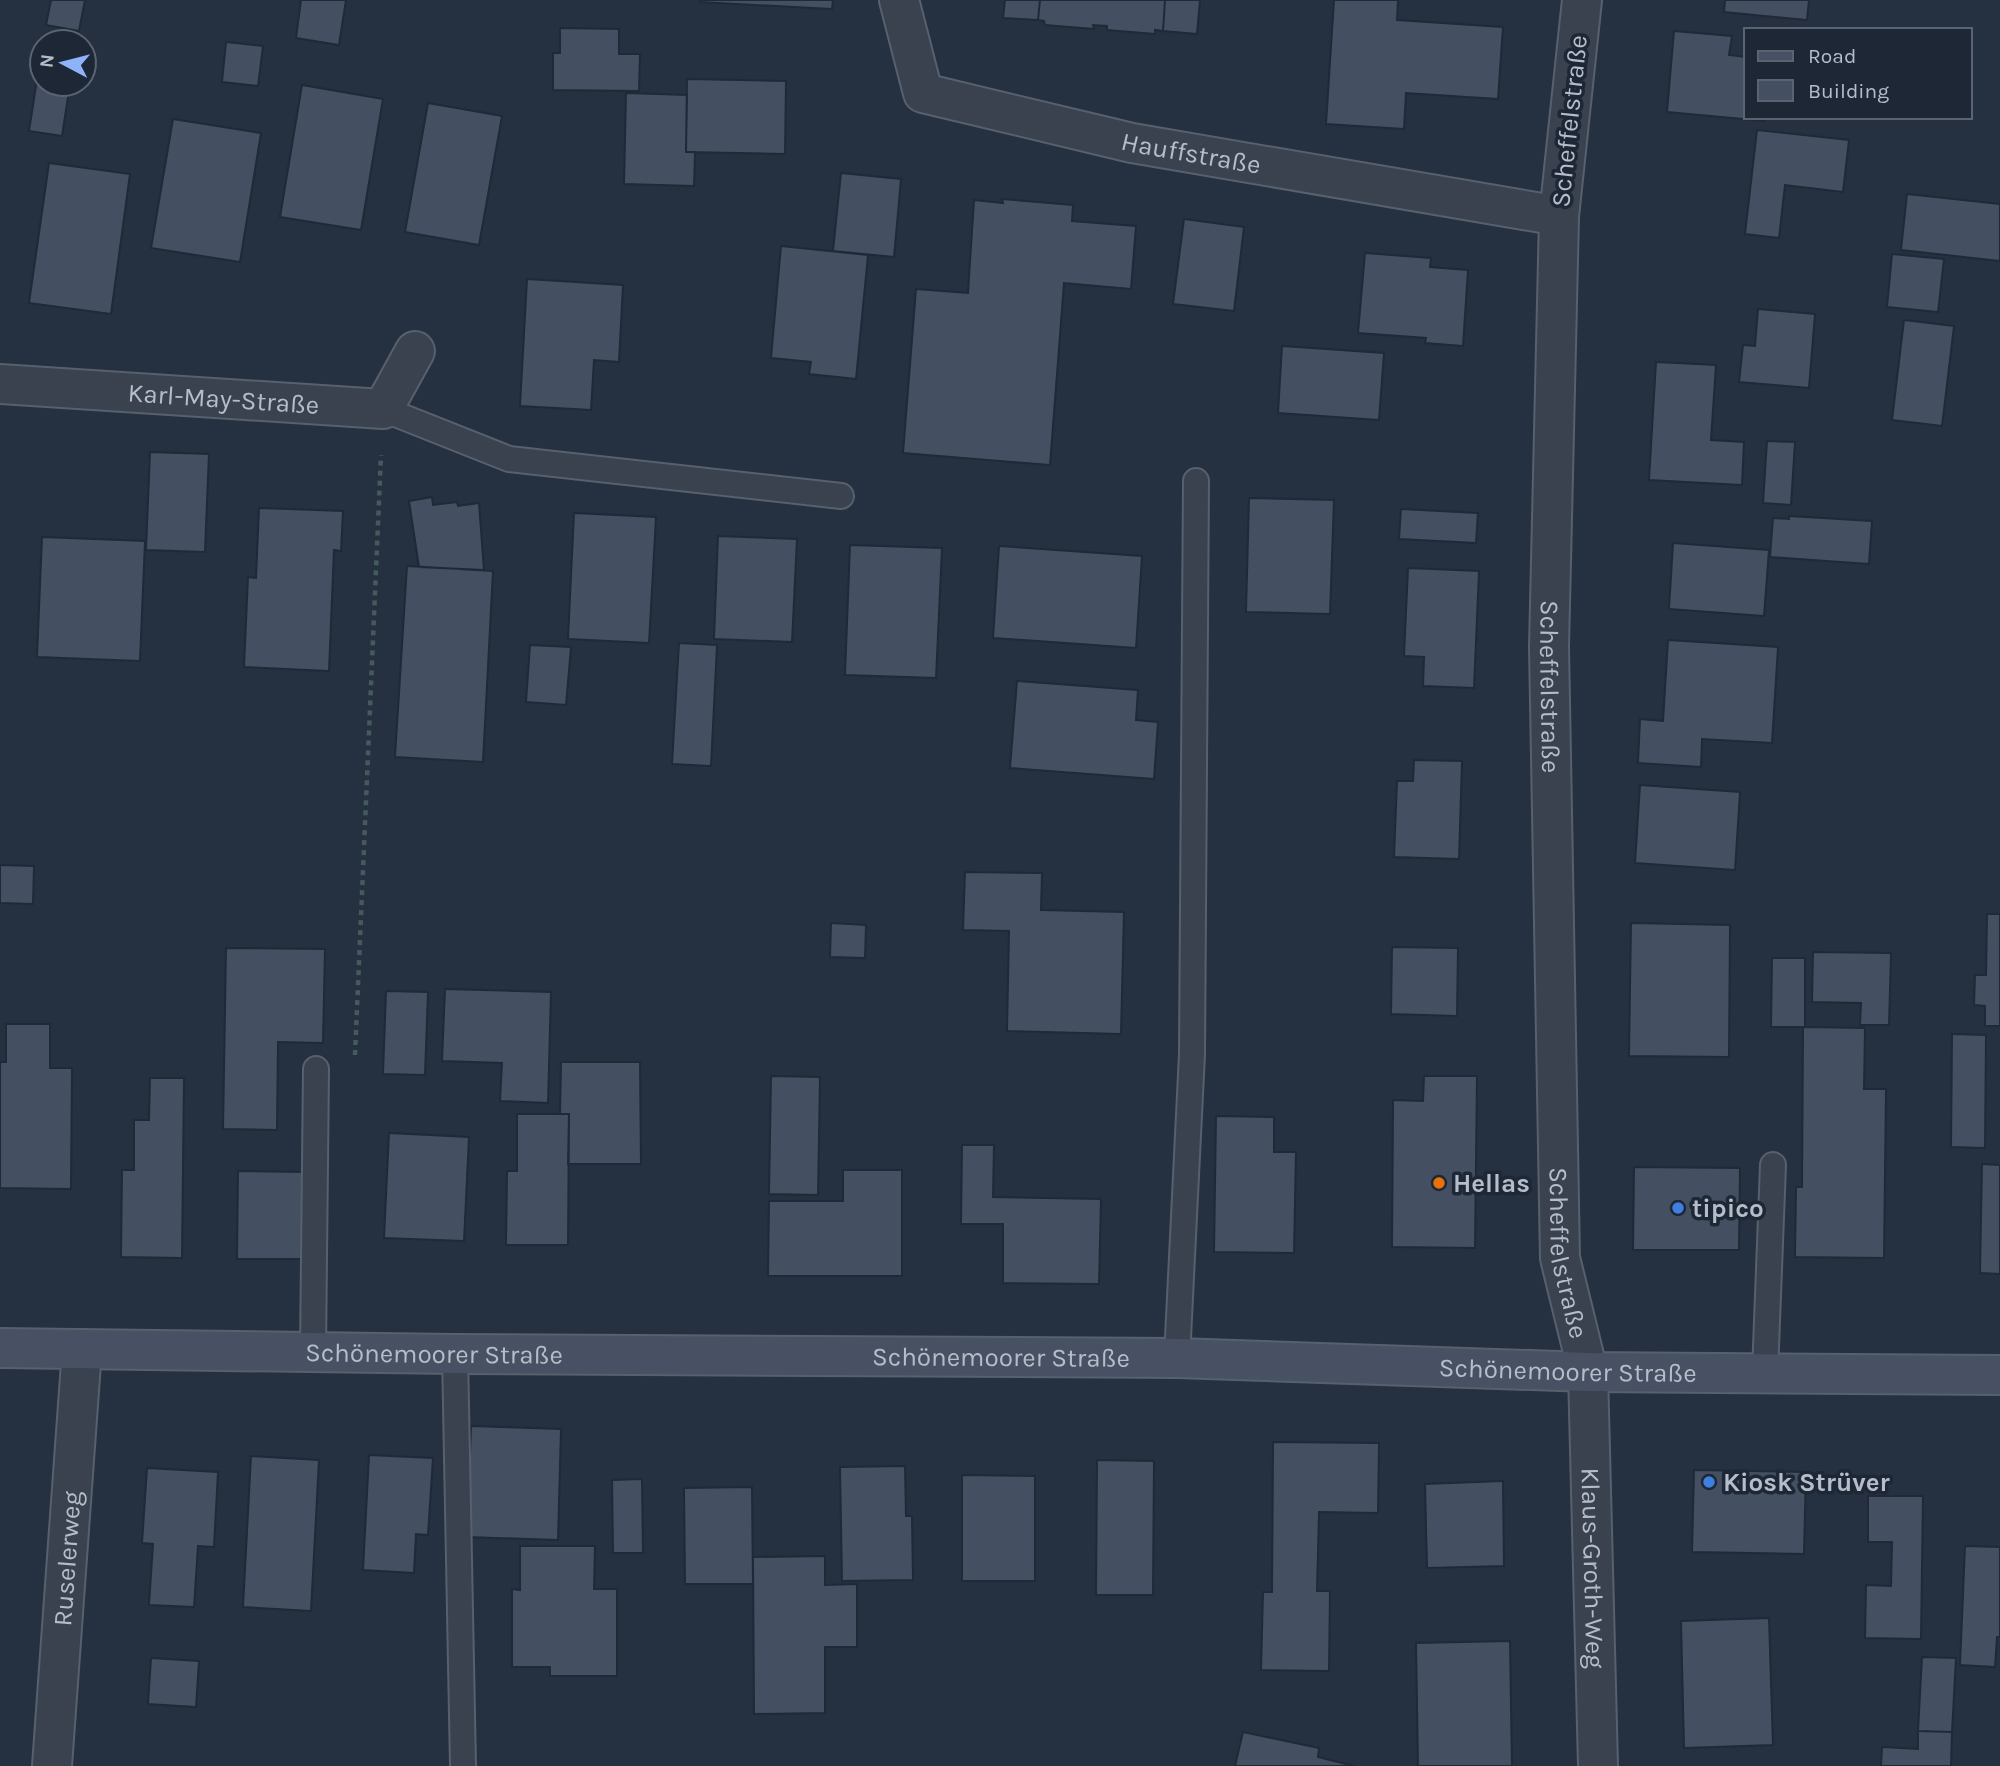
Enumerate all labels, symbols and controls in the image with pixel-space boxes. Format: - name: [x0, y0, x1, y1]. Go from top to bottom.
- north arrow: [28, 28, 98, 98]
- legend: [1744, 28, 1972, 119]
- street label: Scheffelstraße: [1545, 33, 1594, 209]
- text: Road: [1808, 44, 1856, 68]
- text: N: [35, 53, 59, 69]
- text: Building: [1808, 79, 1889, 103]
- street label: Hauffstraße: [1118, 126, 1263, 181]
- street label: Karl-May-Straße: [127, 377, 320, 421]
- street label: Scheffelstraße: [1533, 600, 1566, 774]
- street label: Scheffelstraße: [1542, 1167, 1594, 1342]
- place label: Hellas: [1453, 1168, 1530, 1199]
- marker: Hellas: [1431, 1175, 1447, 1191]
- place label: tipico: [1692, 1193, 1764, 1224]
- marker: tipico: [1670, 1200, 1686, 1216]
- street label: Schönemoorer Straße: [305, 1337, 563, 1371]
- street label: Schönemoorer Straße: [872, 1341, 1130, 1374]
- street label: Schönemoorer Straße: [1438, 1352, 1697, 1389]
- street label: Klaus-Groth-Weg: [1574, 1467, 1611, 1669]
- place label: Kiosk Strüver: [1723, 1467, 1891, 1498]
- marker: Kiosk Strüver: [1701, 1474, 1717, 1490]
- street label: Ruselerweg: [47, 1489, 88, 1627]

